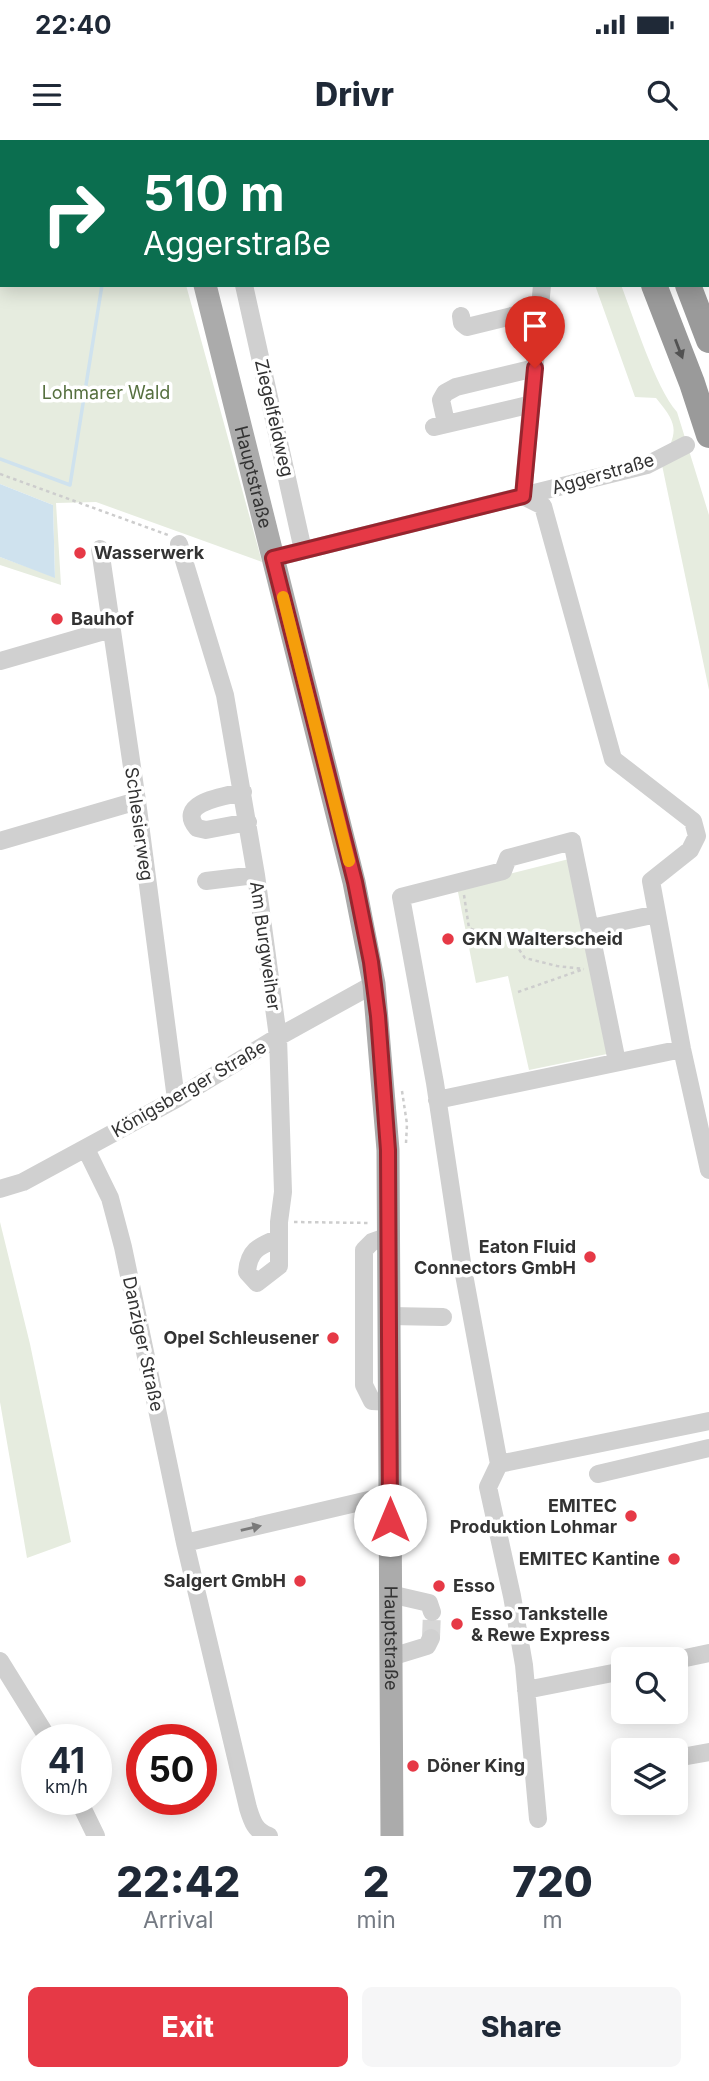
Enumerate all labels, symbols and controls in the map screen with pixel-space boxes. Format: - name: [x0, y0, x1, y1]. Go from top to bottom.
- text: 22:40: [35, 9, 112, 40]
- text: Drivr: [315, 75, 394, 114]
- icon: menu: [28, 76, 66, 114]
- icon: search: [643, 76, 681, 114]
- text: 510 m: [143, 164, 285, 223]
- icon: right: [28, 168, 119, 259]
- text: Aggerstraße: [143, 224, 331, 263]
- pin: [505, 296, 565, 368]
- icon: arrive: [516, 307, 554, 345]
- one-way arrow: [674, 338, 685, 359]
- street label: Ziegelfeldweg: [251, 357, 298, 479]
- park label: Lohmarer Wald: [42, 382, 170, 403]
- street label: Hauptstraße: [231, 424, 276, 530]
- street label: Aggerstraße: [549, 449, 657, 498]
- place label: Wasserwerk: [94, 542, 205, 563]
- marker: Wasserwerk: [72, 545, 88, 561]
- place label: Bauhof: [71, 608, 134, 629]
- marker: Bauhof: [49, 611, 65, 627]
- street label: Schlesierweg: [121, 766, 158, 882]
- street label: Am Burgweiher: [246, 880, 285, 1012]
- place label: GKN Walterscheid: [462, 928, 623, 949]
- marker: GKN Walterscheid: [440, 931, 456, 947]
- street label: Königsberger Straße: [108, 1036, 270, 1141]
- place label: Eaton Fluid Connectors GmbH: [414, 1236, 576, 1278]
- marker: Eaton Fluid Connectors GmbH: [582, 1249, 598, 1265]
- street label: Danziger Straße: [119, 1275, 168, 1413]
- place label: Opel Schleusener: [163, 1327, 319, 1348]
- marker: Opel Schleusener: [325, 1330, 341, 1346]
- position arrow: [353, 1483, 427, 1557]
- place label: EMITEC Produktion Lohmar: [450, 1495, 617, 1537]
- marker: EMITEC Produktion Lohmar: [623, 1508, 639, 1524]
- one-way arrow: [240, 1522, 262, 1533]
- place label: EMITEC Kantine: [519, 1548, 660, 1569]
- marker: EMITEC Kantine: [666, 1551, 682, 1567]
- place label: Salgert GmbH: [164, 1570, 286, 1591]
- marker: Salgert GmbH: [292, 1573, 308, 1589]
- place label: Esso: [453, 1575, 495, 1596]
- marker: Esso: [431, 1578, 447, 1594]
- street label: Hauptstraße: [381, 1586, 402, 1691]
- place label: Esso Tankstelle & Rewe Express: [471, 1603, 610, 1645]
- marker: Esso Tankstelle & Rewe Express: [449, 1616, 465, 1632]
- map controls: [611, 1647, 688, 1815]
- button: search: [611, 1647, 688, 1724]
- speed limit sign: 50: [126, 1724, 217, 1815]
- button: layers: [611, 1738, 688, 1815]
- text: 41: [48, 1739, 85, 1781]
- place label: Döner King: [427, 1755, 525, 1776]
- marker: Döner King: [405, 1758, 421, 1774]
- text: km/h: [45, 1776, 88, 1797]
- text: 22:42: [116, 1856, 240, 1907]
- text: 2: [363, 1856, 390, 1907]
- text: 720: [512, 1856, 593, 1907]
- text: Arrival: [143, 1906, 214, 1934]
- text: min: [357, 1906, 396, 1934]
- text: m: [542, 1906, 563, 1934]
- button: Exit: [28, 1987, 348, 2067]
- button: Share: [362, 1987, 681, 2067]

